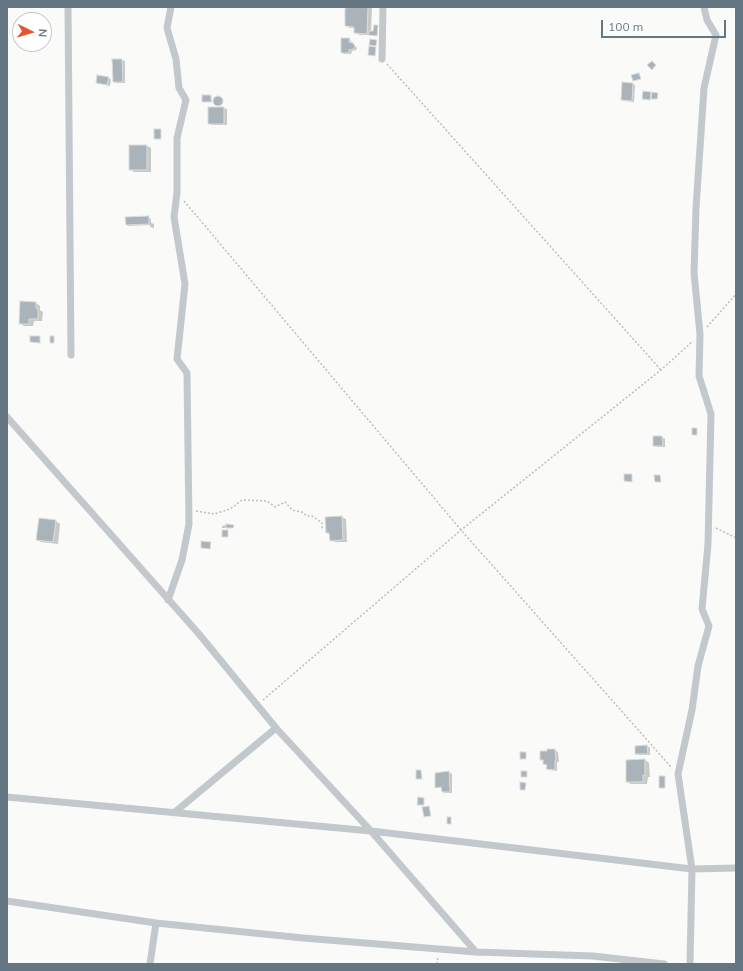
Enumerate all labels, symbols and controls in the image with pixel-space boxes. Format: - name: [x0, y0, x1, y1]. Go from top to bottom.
- north arrow: [12, 12, 52, 52]
- scale bar: [603, 12, 728, 38]
- text: 100 m: [608, 19, 643, 34]
- text: N: [36, 28, 50, 38]

